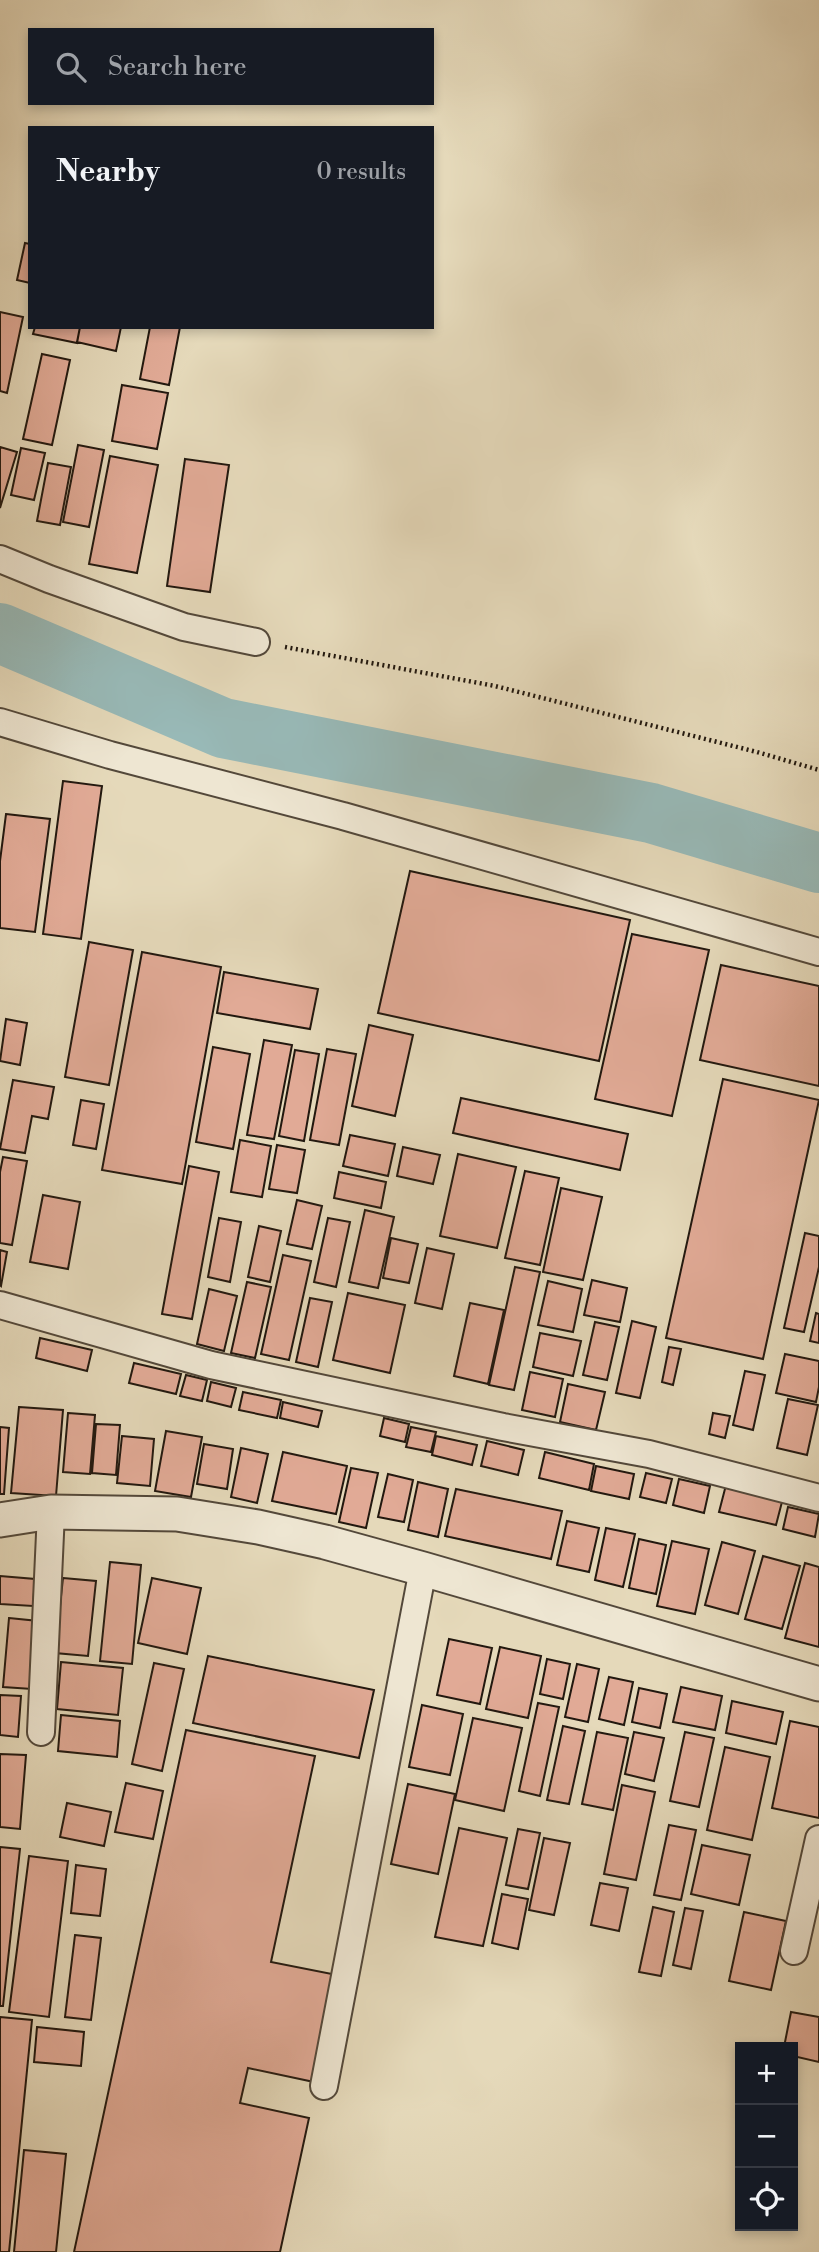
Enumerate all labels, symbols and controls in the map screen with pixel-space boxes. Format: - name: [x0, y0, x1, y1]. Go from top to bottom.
- search box: [28, 28, 434, 105]
- icon: search: [52, 48, 90, 86]
- text: Search here: [108, 51, 247, 83]
- text: Nearby: [56, 153, 160, 191]
- text: 0 results: [316, 158, 406, 186]
- map controls: [735, 2042, 798, 2231]
- button: +: [735, 2042, 798, 2105]
- button: −: [735, 2105, 798, 2168]
- button: locate: [735, 2168, 798, 2231]

